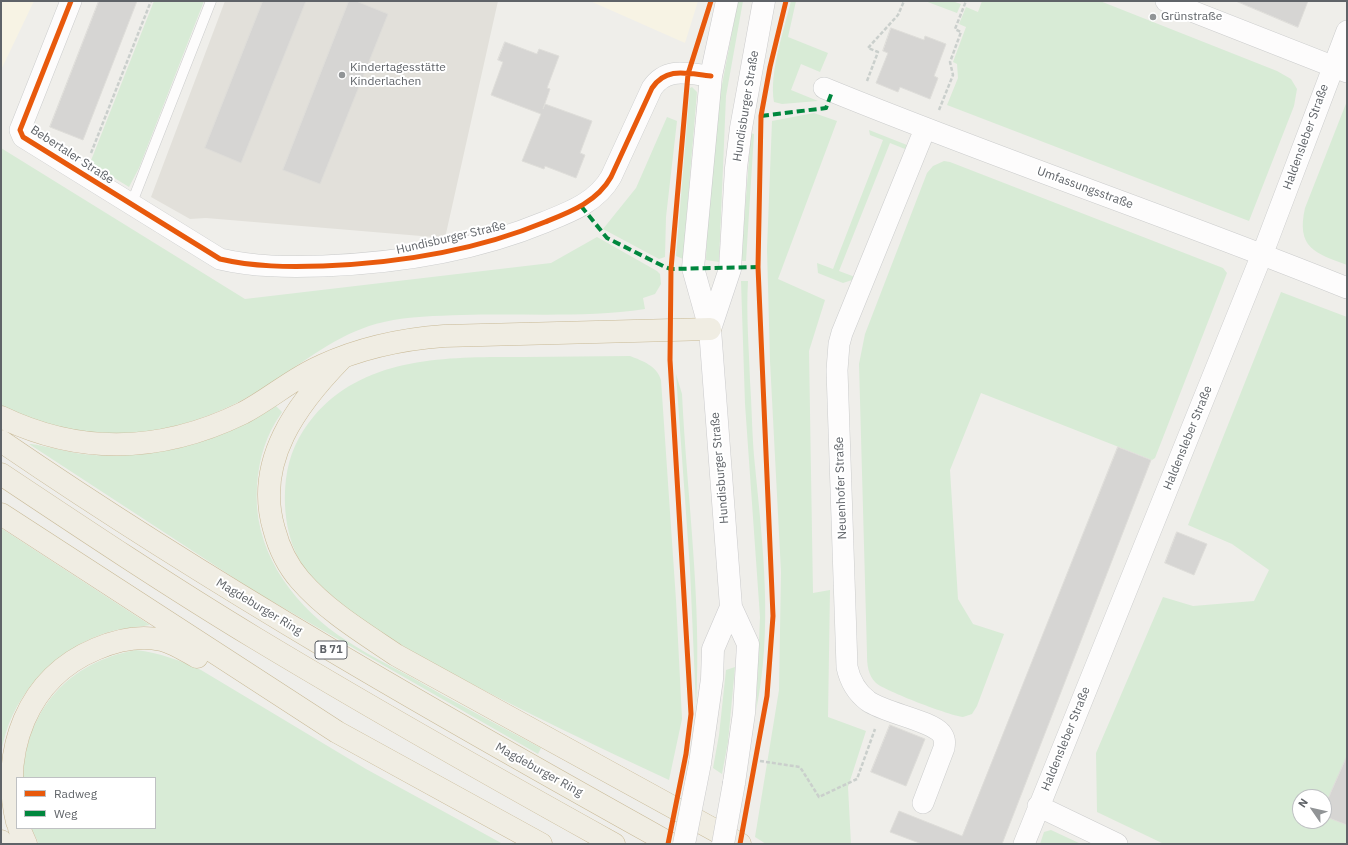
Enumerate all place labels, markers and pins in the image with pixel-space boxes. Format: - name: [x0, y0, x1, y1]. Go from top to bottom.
- place label: Grünstraße: [1161, 10, 1222, 24]
- marker: Grünstraße: [1148, 12, 1158, 22]
- place label: Kindertagesstätte Kinderlachen: [350, 61, 446, 89]
- marker: Kindertagesstätte Kinderlachen: [337, 70, 347, 80]

